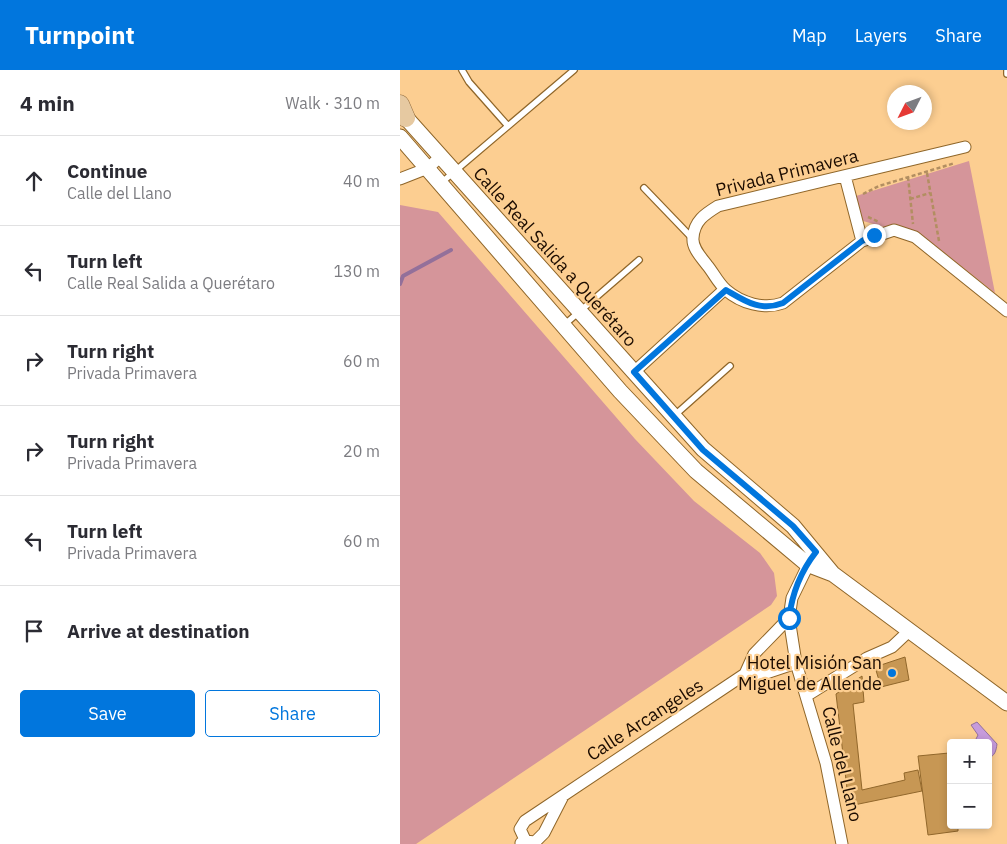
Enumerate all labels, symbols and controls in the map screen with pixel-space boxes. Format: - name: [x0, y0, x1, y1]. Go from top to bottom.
- text: Turnpoint: [25, 19, 135, 51]
- text: Map: [792, 24, 827, 47]
- text: Layers: [855, 24, 907, 47]
- text: Share: [935, 24, 982, 47]
- north arrow: [887, 85, 932, 130]
- text: 4 min: [20, 89, 75, 117]
- text: Walk · 310 m: [285, 93, 380, 113]
- street label: Privada Primavera: [713, 144, 861, 201]
- text: Continue: [67, 159, 147, 183]
- street label: Calle Real Salida a Querétaro: [469, 162, 642, 351]
- icon: ahead: [20, 167, 48, 195]
- text: 40 m: [343, 171, 380, 191]
- text: Calle del Llano: [67, 183, 172, 203]
- route end: [863, 224, 886, 247]
- text: Turn left: [67, 249, 143, 273]
- icon: left: [20, 257, 48, 285]
- text: 130 m: [333, 261, 380, 281]
- text: Calle Real Salida a Querétaro: [67, 273, 275, 293]
- text: Turn right: [67, 339, 154, 363]
- icon: right: [20, 347, 48, 375]
- text: 60 m: [343, 351, 380, 371]
- text: Privada Primavera: [67, 363, 197, 383]
- text: Turn right: [67, 429, 154, 453]
- icon: right: [20, 437, 48, 465]
- text: 20 m: [343, 441, 380, 461]
- text: Privada Primavera: [67, 453, 197, 473]
- text: Turn left: [67, 519, 143, 543]
- icon: left: [20, 527, 48, 555]
- text: 60 m: [343, 531, 380, 551]
- text: Privada Primavera: [67, 543, 197, 563]
- route start: [778, 607, 801, 630]
- icon: arrive: [20, 617, 48, 645]
- text: Arrive at destination: [67, 619, 250, 643]
- place label: Hotel Misión San Miguel de Allende: [738, 651, 882, 695]
- marker: Hotel Misión San Miguel de Allende: [886, 667, 898, 679]
- street label: Calle Arcangeles: [582, 673, 707, 766]
- button: Save: [20, 690, 195, 737]
- button: Share: [205, 690, 380, 737]
- street label: Calle del Llano: [817, 704, 868, 824]
- map controls: [947, 739, 992, 829]
- button: +: [947, 739, 992, 784]
- button: −: [947, 784, 992, 829]

